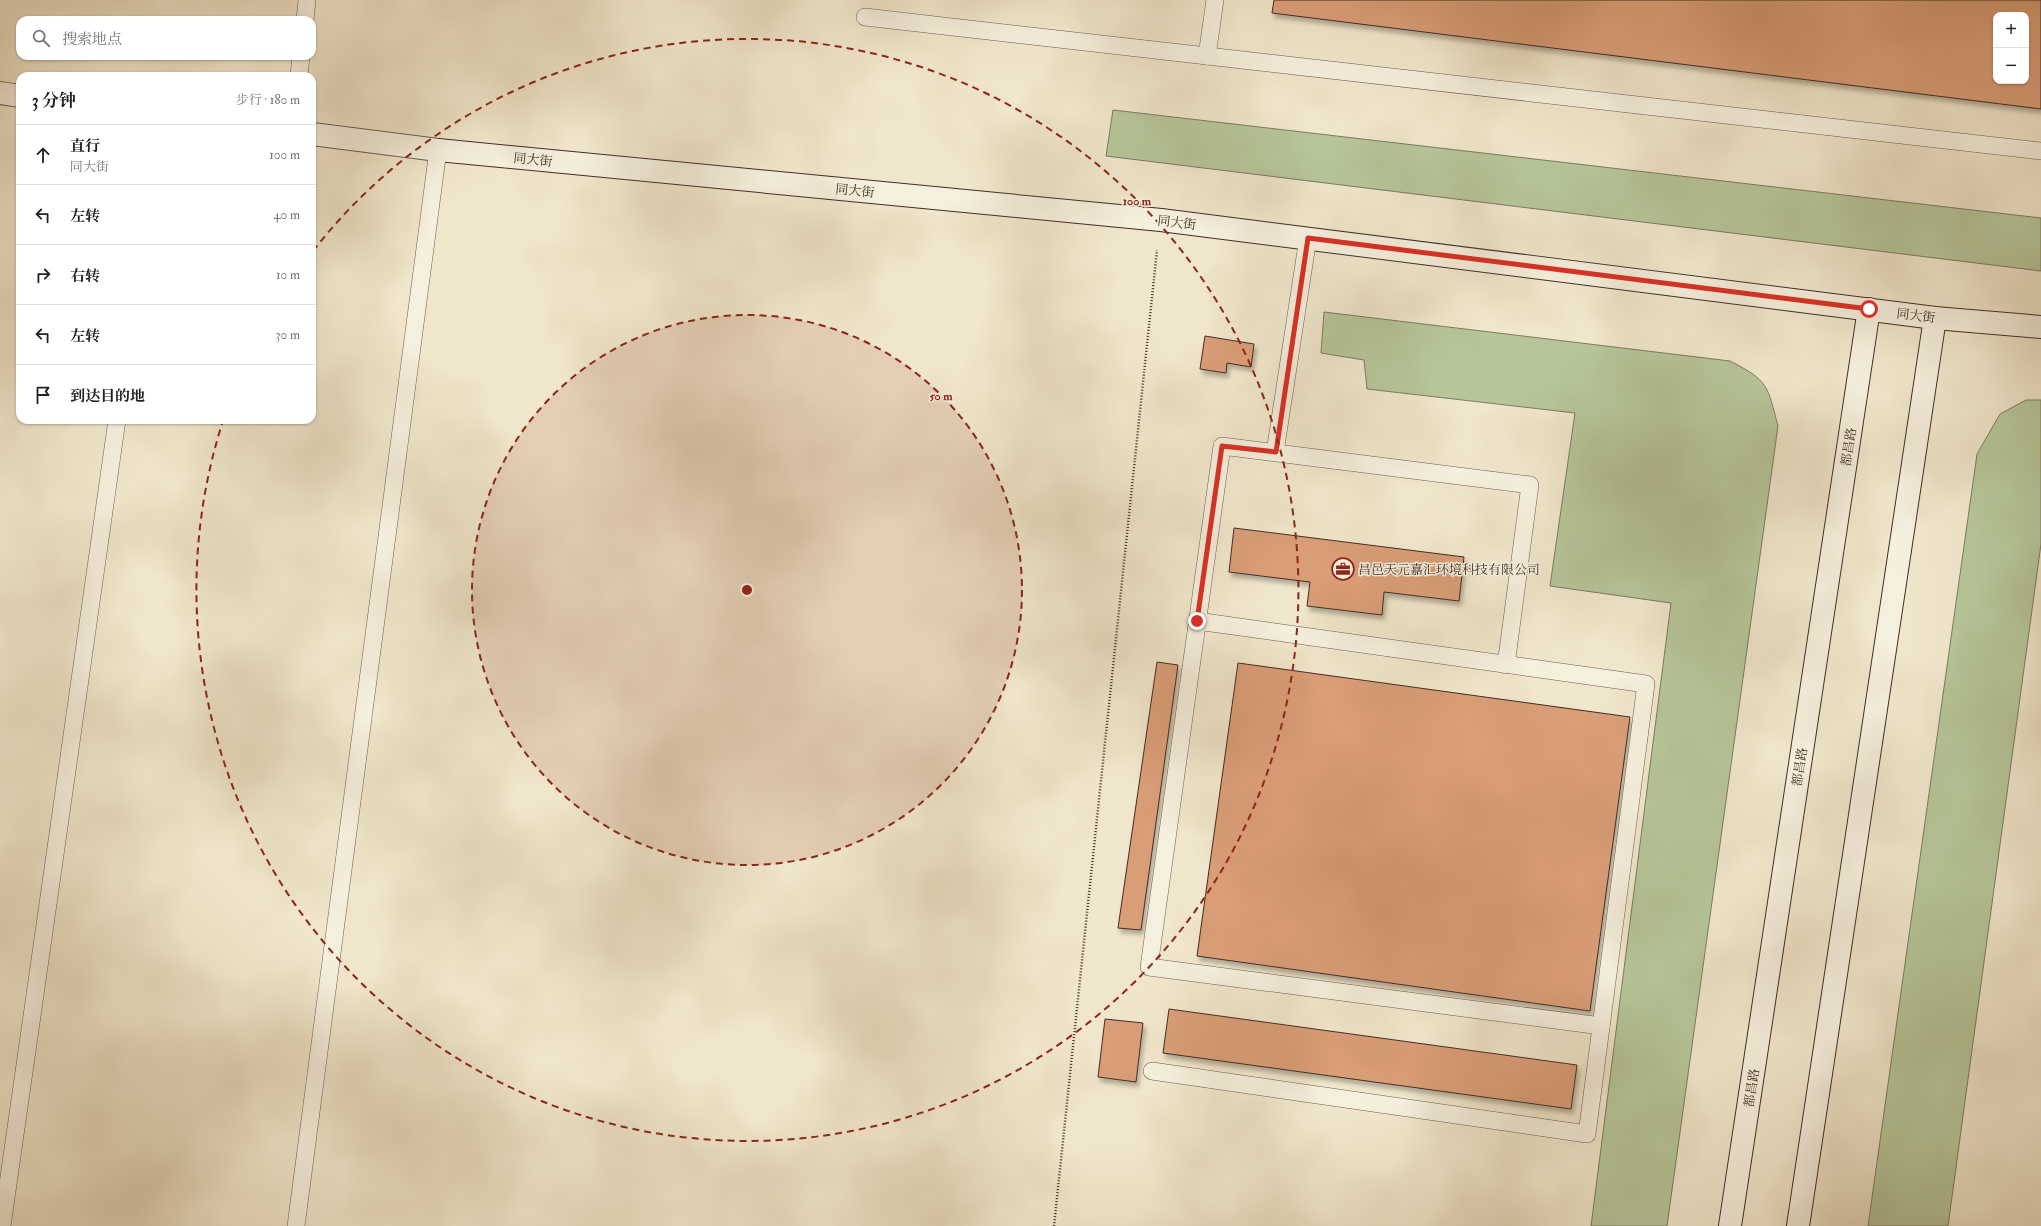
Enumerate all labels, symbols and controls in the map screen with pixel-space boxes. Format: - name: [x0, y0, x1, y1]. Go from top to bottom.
- map controls: [1993, 12, 2029, 84]
- button: +: [1993, 12, 2029, 48]
- search box: [16, 16, 316, 60]
- icon: search: [30, 27, 52, 49]
- text: 搜索地点: [62, 30, 122, 49]
- button: −: [1993, 48, 2029, 84]
- text: 3 分钟: [32, 90, 76, 111]
- text: 步行 · 180 m: [236, 92, 300, 108]
- text: 直行: [70, 137, 100, 156]
- icon: ahead: [32, 144, 54, 166]
- text: 100 m: [269, 147, 300, 163]
- street label: 同大街: [513, 150, 553, 170]
- text: 同大街: [70, 159, 109, 175]
- street label: 同大街: [835, 181, 875, 201]
- text: 100 m: [1123, 194, 1152, 209]
- icon: left: [32, 204, 54, 226]
- text: 左转: [70, 207, 100, 226]
- text: 40 m: [274, 207, 300, 223]
- street label: 同大街: [1157, 213, 1197, 233]
- icon: right: [32, 264, 54, 286]
- text: 右转: [70, 267, 100, 286]
- text: 10 m: [276, 267, 300, 283]
- route start: [1860, 300, 1878, 318]
- street label: 同大街: [1896, 306, 1936, 326]
- icon: left: [32, 324, 54, 346]
- text: 左转: [70, 327, 100, 346]
- text: 30 m: [276, 327, 300, 343]
- icon: arrive: [32, 384, 54, 406]
- text: 到达目的地: [70, 387, 145, 406]
- text: 50 m: [929, 389, 953, 404]
- street label: 都昌路: [1838, 427, 1860, 468]
- office icon: 昌邑天元嘉汇环境科技有限公司: [1330, 556, 1356, 582]
- place label: 昌邑天元嘉汇环境科技有限公司: [1358, 562, 1540, 578]
- centre of rings: [740, 583, 754, 597]
- route end: [1188, 612, 1206, 630]
- street label: 都昌路: [1789, 747, 1811, 788]
- street label: 都昌路: [1741, 1068, 1763, 1109]

